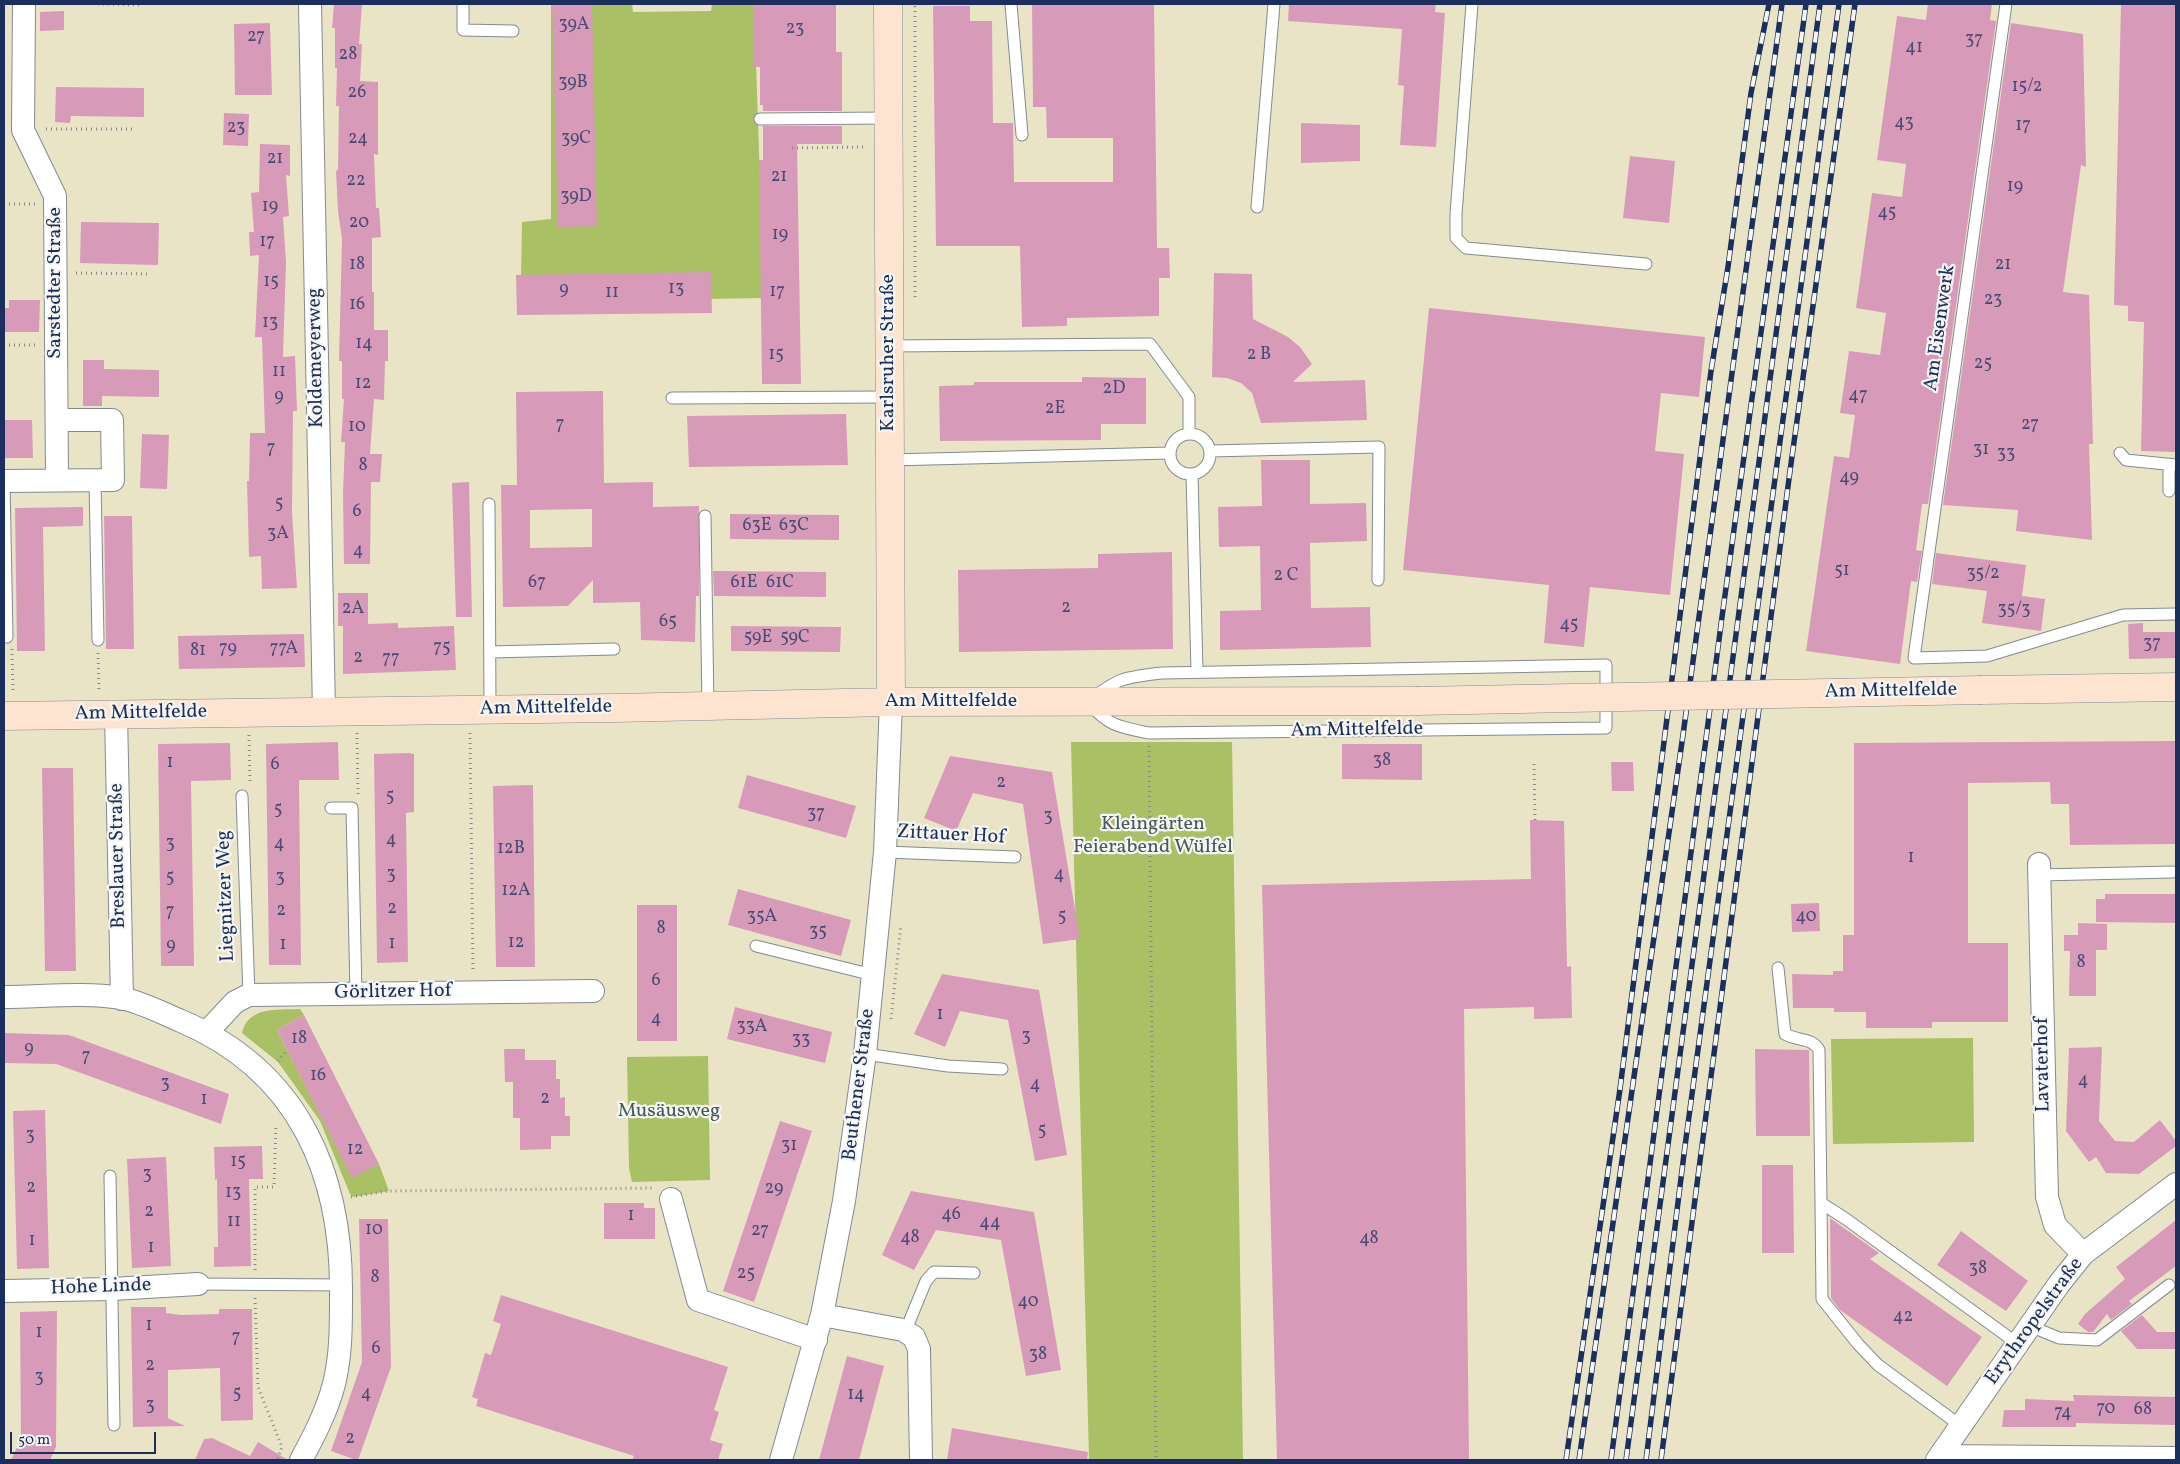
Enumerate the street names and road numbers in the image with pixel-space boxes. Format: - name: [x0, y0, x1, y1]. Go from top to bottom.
- street label: Sarstedter Straße: [44, 207, 68, 359]
- street label: Am Eisenwerk: [1920, 263, 1962, 393]
- street label: Karlsruher Straße: [877, 274, 901, 432]
- street label: Koldemeyerweg: [304, 288, 330, 428]
- street label: Am Mittelfelde: [1825, 679, 1957, 705]
- street label: Am Mittelfelde: [885, 690, 1017, 714]
- street label: Am Mittelfelde: [480, 696, 612, 722]
- street label: Am Mittelfelde: [75, 701, 207, 727]
- street label: Am Mittelfelde: [1291, 718, 1423, 744]
- street label: Breslauer Straße: [106, 783, 132, 929]
- street label: Zittauer Hof: [896, 821, 1006, 851]
- street label: Liegnitzer Weg: [213, 830, 241, 962]
- street label: Görlitzer Hof: [334, 980, 452, 1006]
- street label: Beuthener Straße: [839, 1007, 881, 1163]
- street label: Lavaterhof: [2031, 1017, 2057, 1113]
- street label: Erythropelstraße: [1981, 1254, 2089, 1390]
- street label: Hohe Linde: [50, 1274, 152, 1302]

